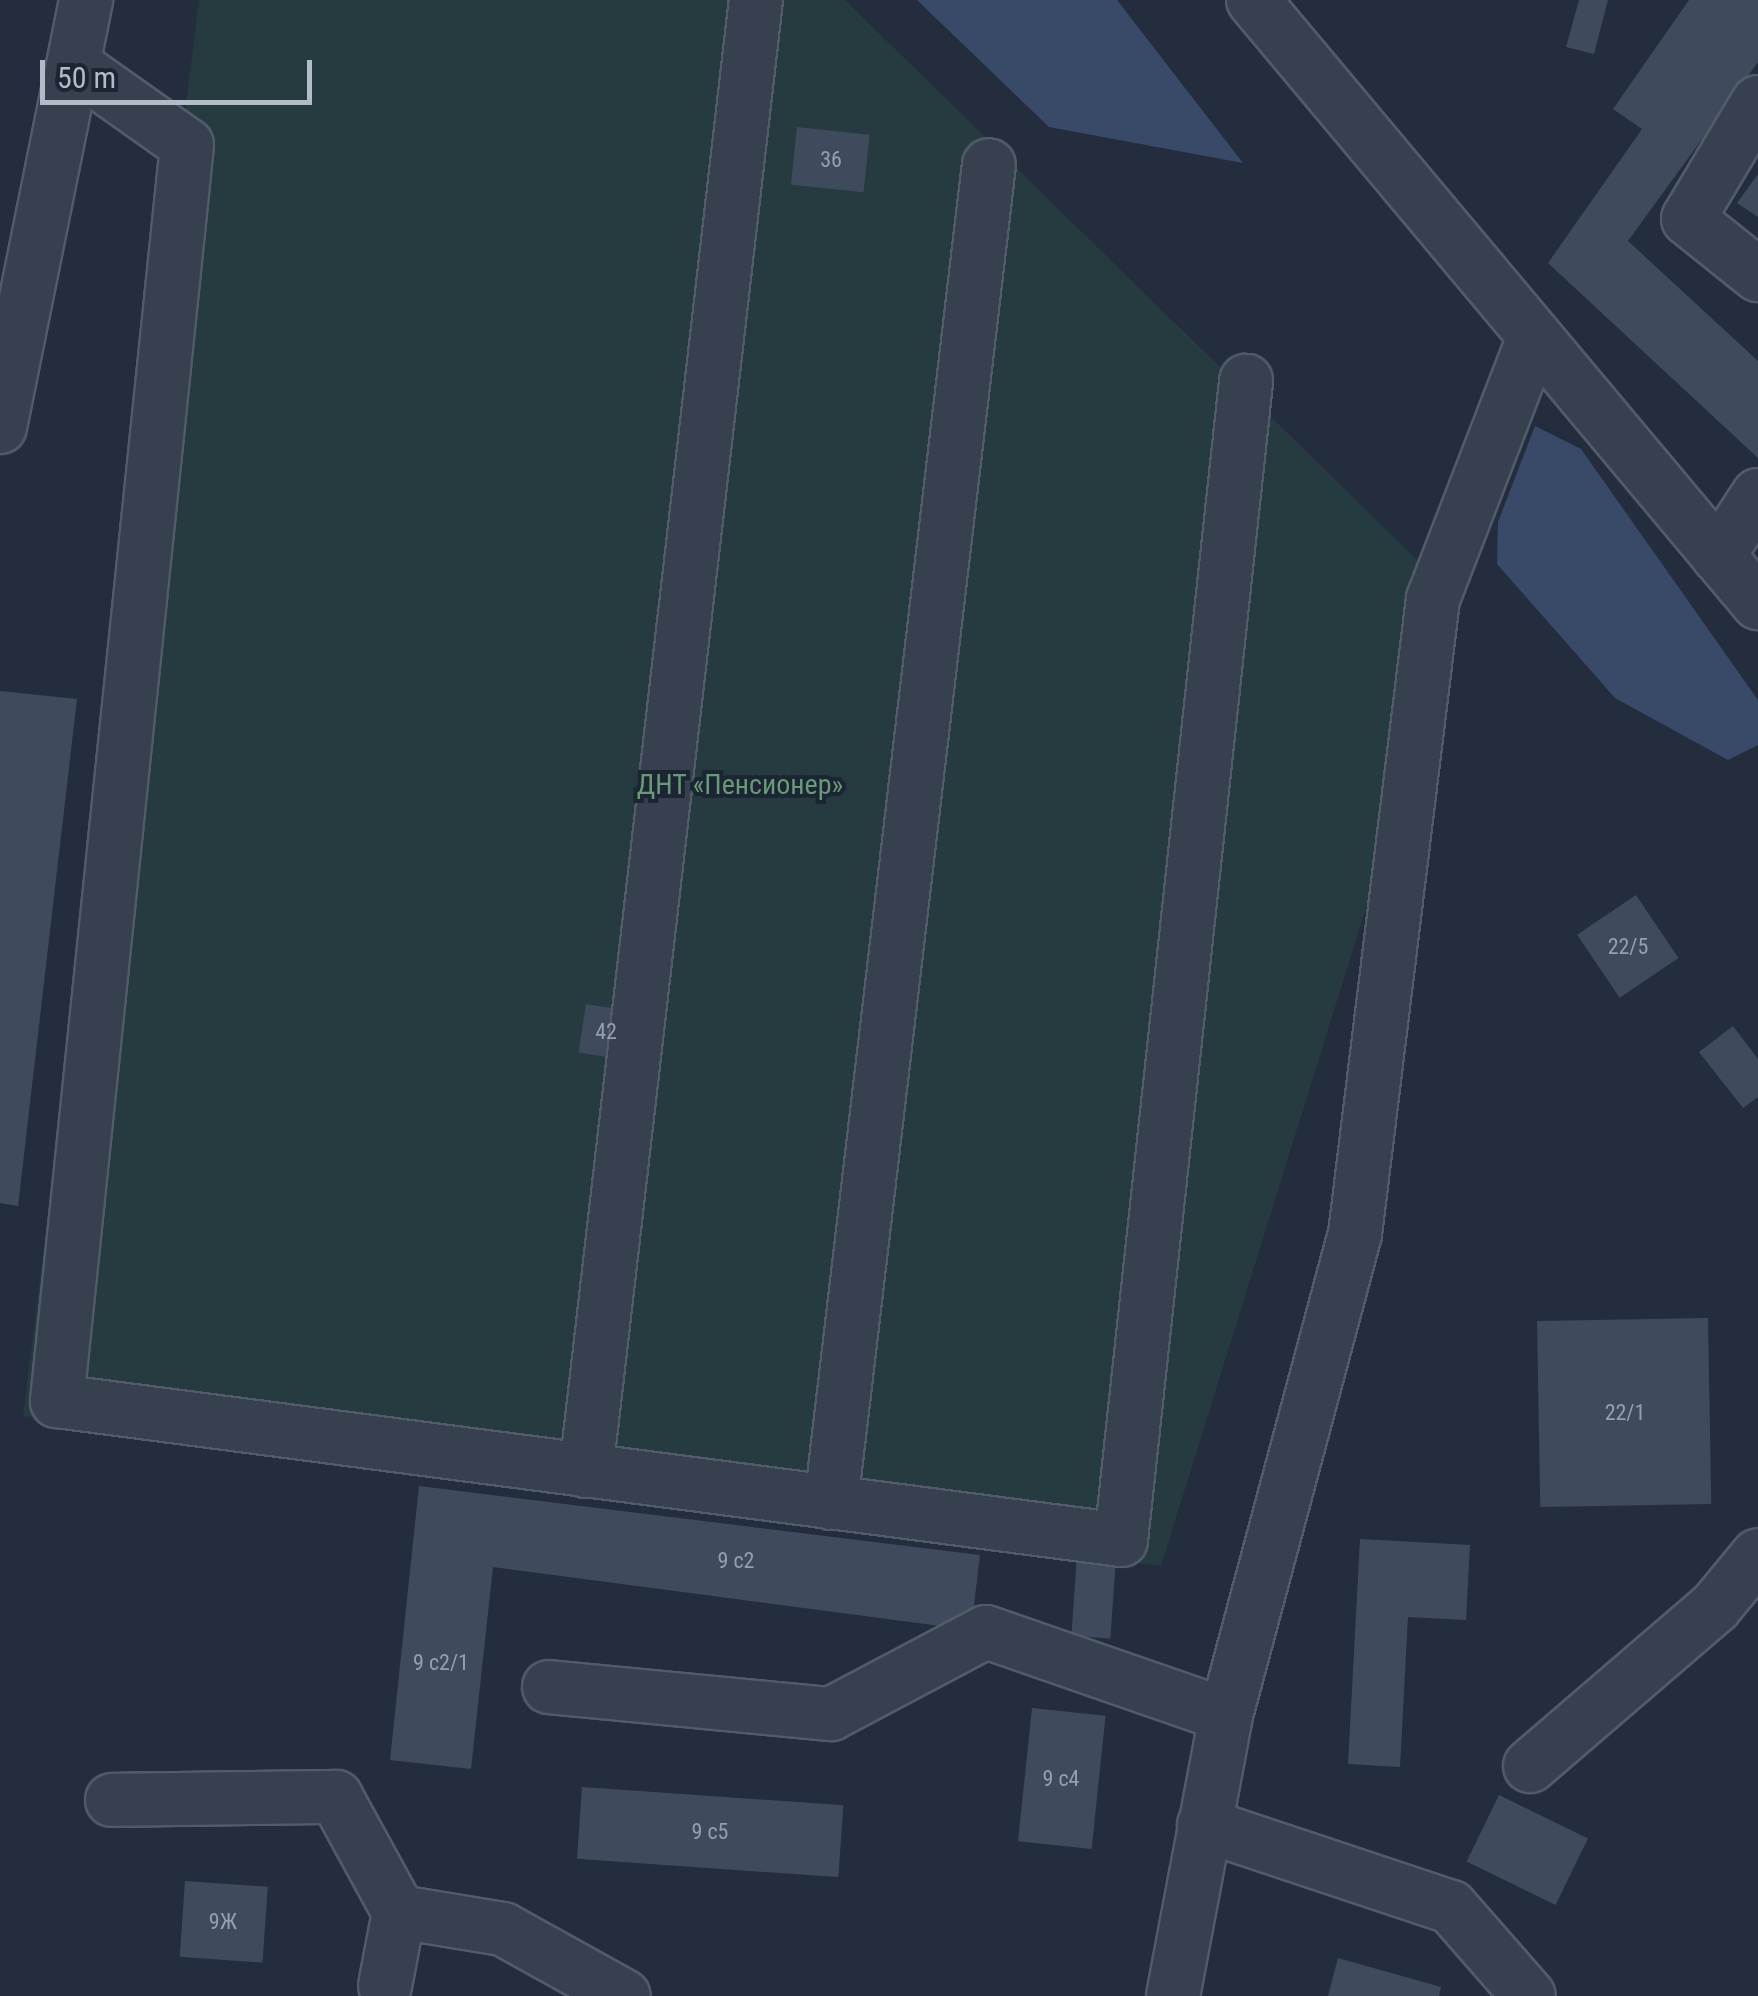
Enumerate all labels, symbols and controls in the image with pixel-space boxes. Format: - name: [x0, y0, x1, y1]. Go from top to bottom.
- scale bar: [45, 40, 318, 102]
- text: 50 m: [57, 60, 116, 95]
- house number: 36: [820, 147, 842, 173]
- park label: ДНТ «Пенсионер»: [636, 768, 844, 802]
- house number: 22/5: [1608, 934, 1648, 960]
- house number: 42: [595, 1019, 617, 1045]
- house number: 22/1: [1605, 1400, 1645, 1426]
- house number: 9 с2: [718, 1548, 754, 1574]
- house number: 9 с2/1: [413, 1650, 469, 1676]
- house number: 9 с4: [1043, 1766, 1079, 1792]
- house number: 9 с5: [692, 1819, 728, 1845]
- house number: 9Ж: [209, 1909, 237, 1935]

